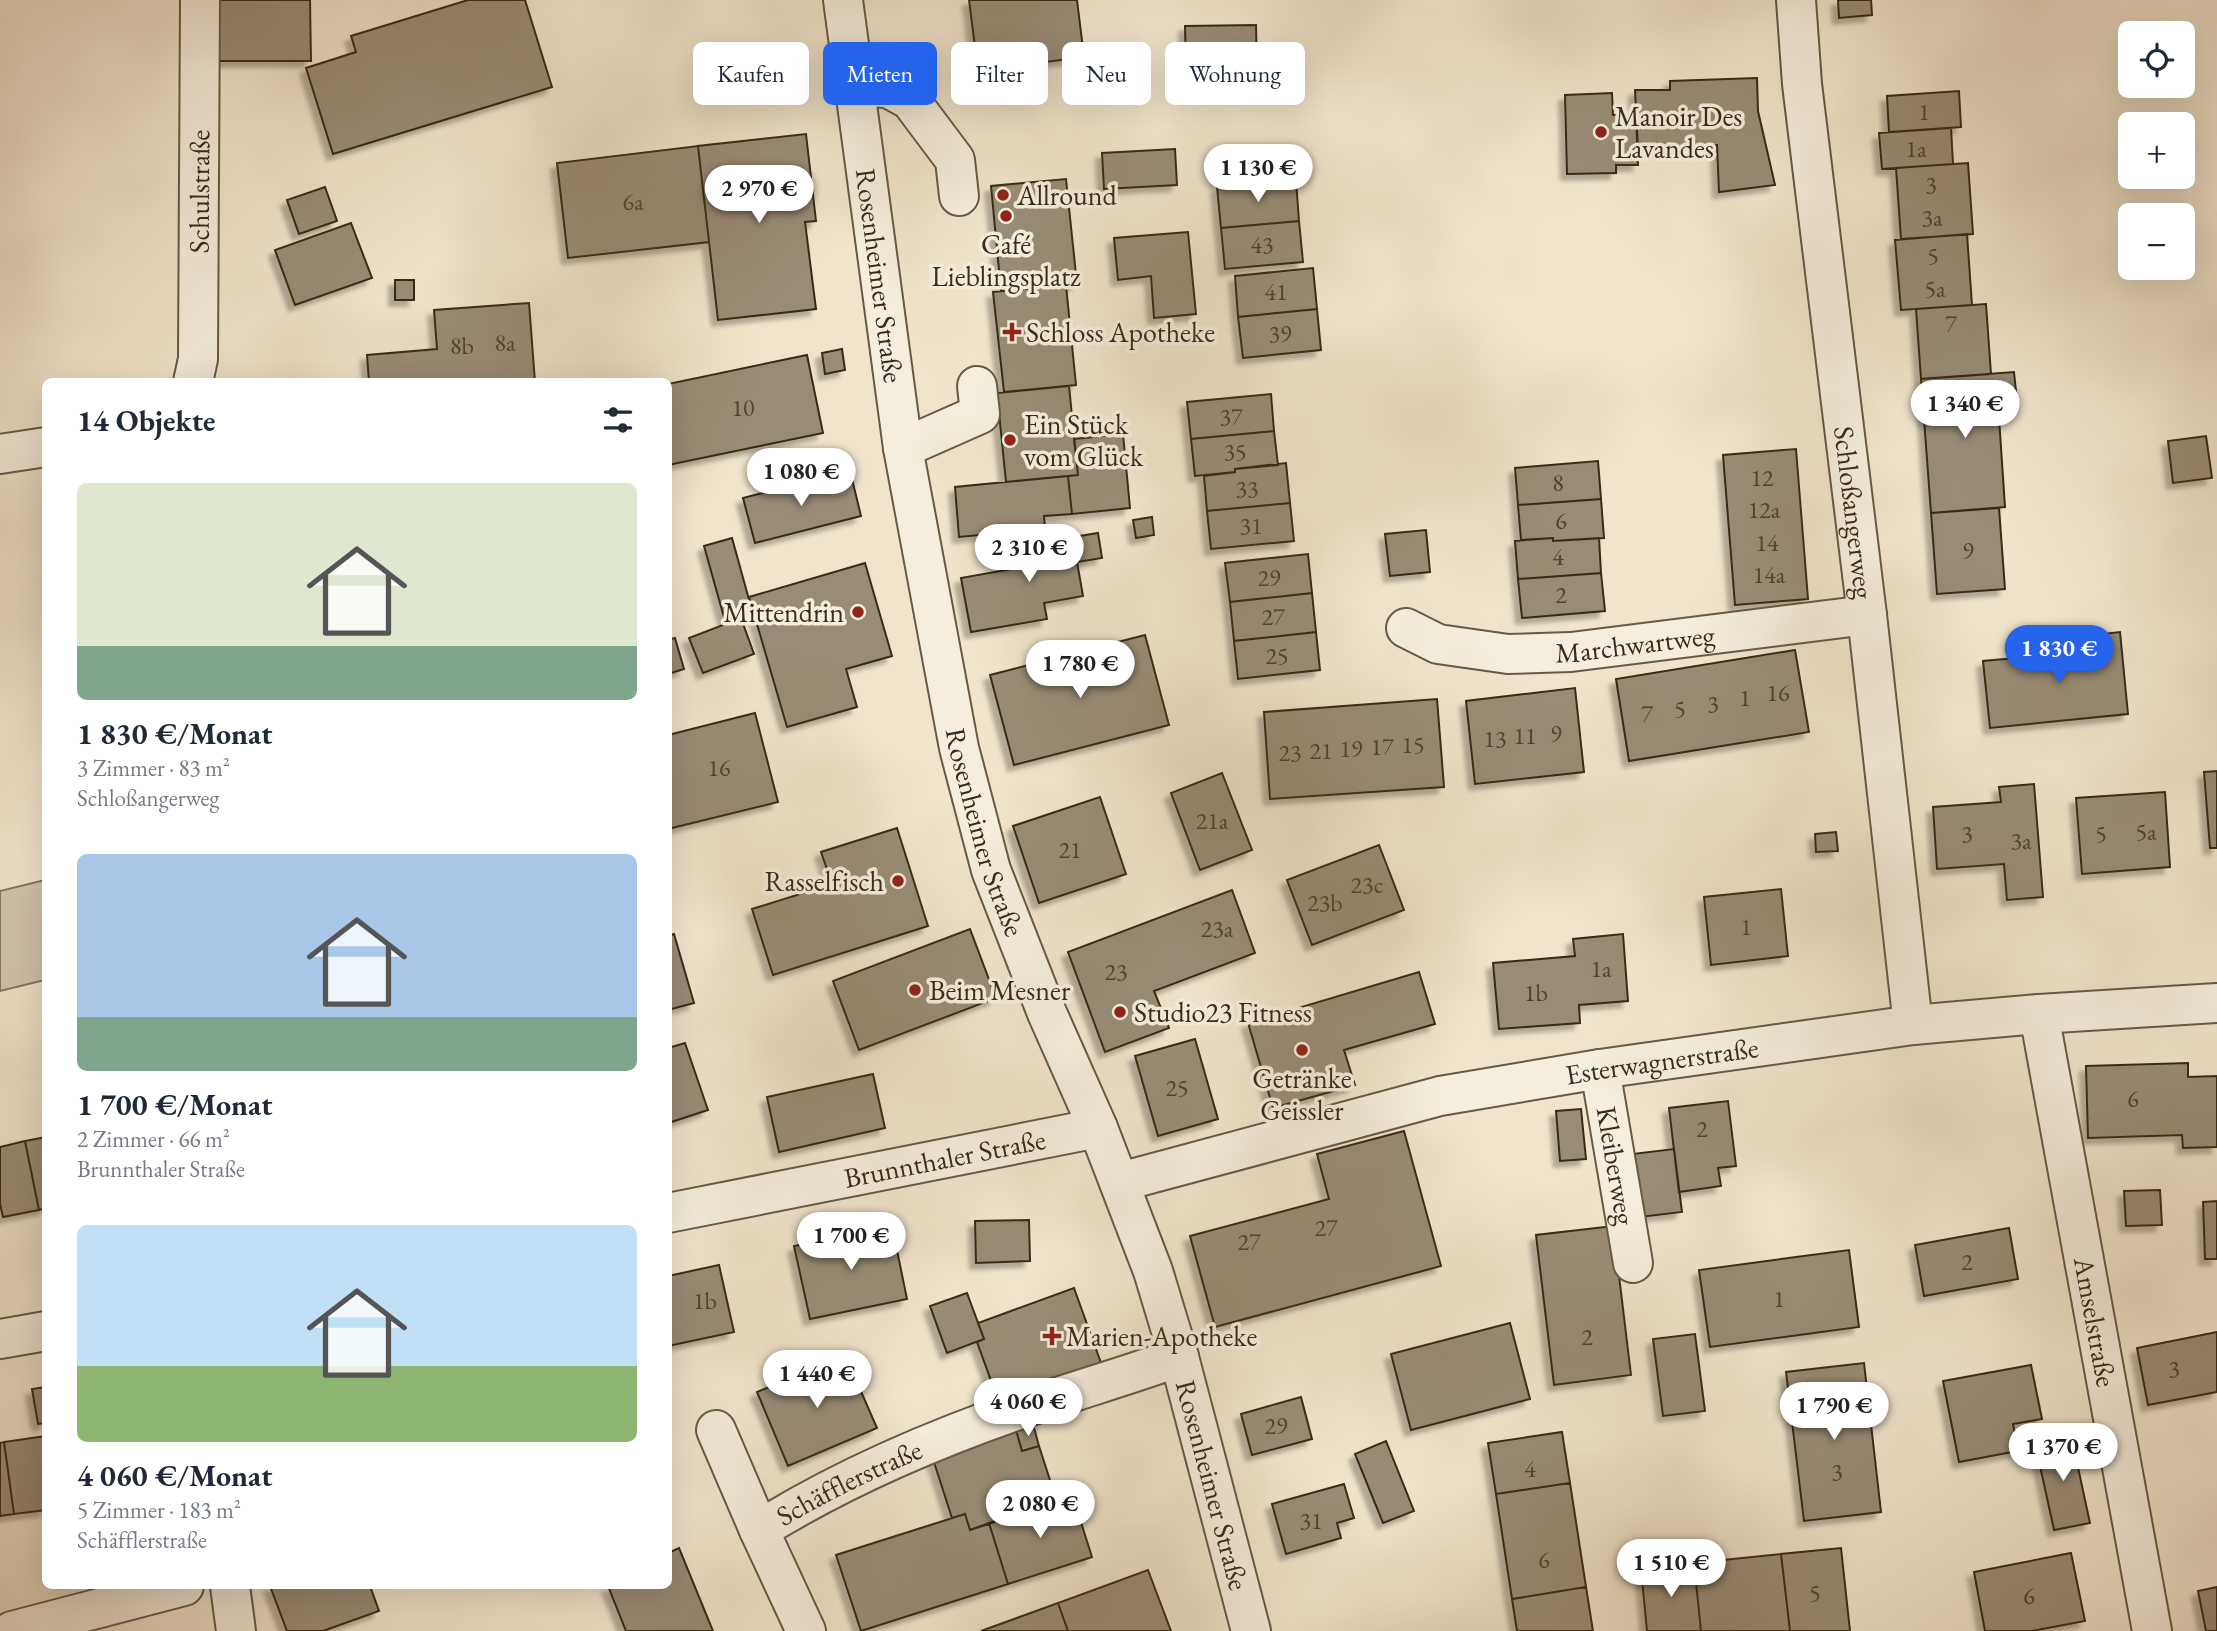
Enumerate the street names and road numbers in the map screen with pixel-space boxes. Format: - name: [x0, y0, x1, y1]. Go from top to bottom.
- street label: Schulstraße: [181, 129, 217, 254]
- street label: Rosenheimer Straße: [848, 166, 912, 385]
- street label: Schloßangerweg: [1826, 424, 1883, 602]
- street label: Marchwartweg: [1555, 616, 1717, 670]
- street label: Rosenheimer Straße: [938, 725, 1033, 942]
- street label: Esterwagnerstraße: [1563, 1029, 1761, 1093]
- street label: Kleiberweg: [1589, 1103, 1644, 1229]
- street label: Brunnthaler Straße: [841, 1121, 1049, 1196]
- street label: Amselstraße: [2066, 1253, 2125, 1390]
- street label: Rosenheimer Straße: [1168, 1376, 1257, 1594]
- street label: Schäfflerstraße: [769, 1431, 927, 1534]

